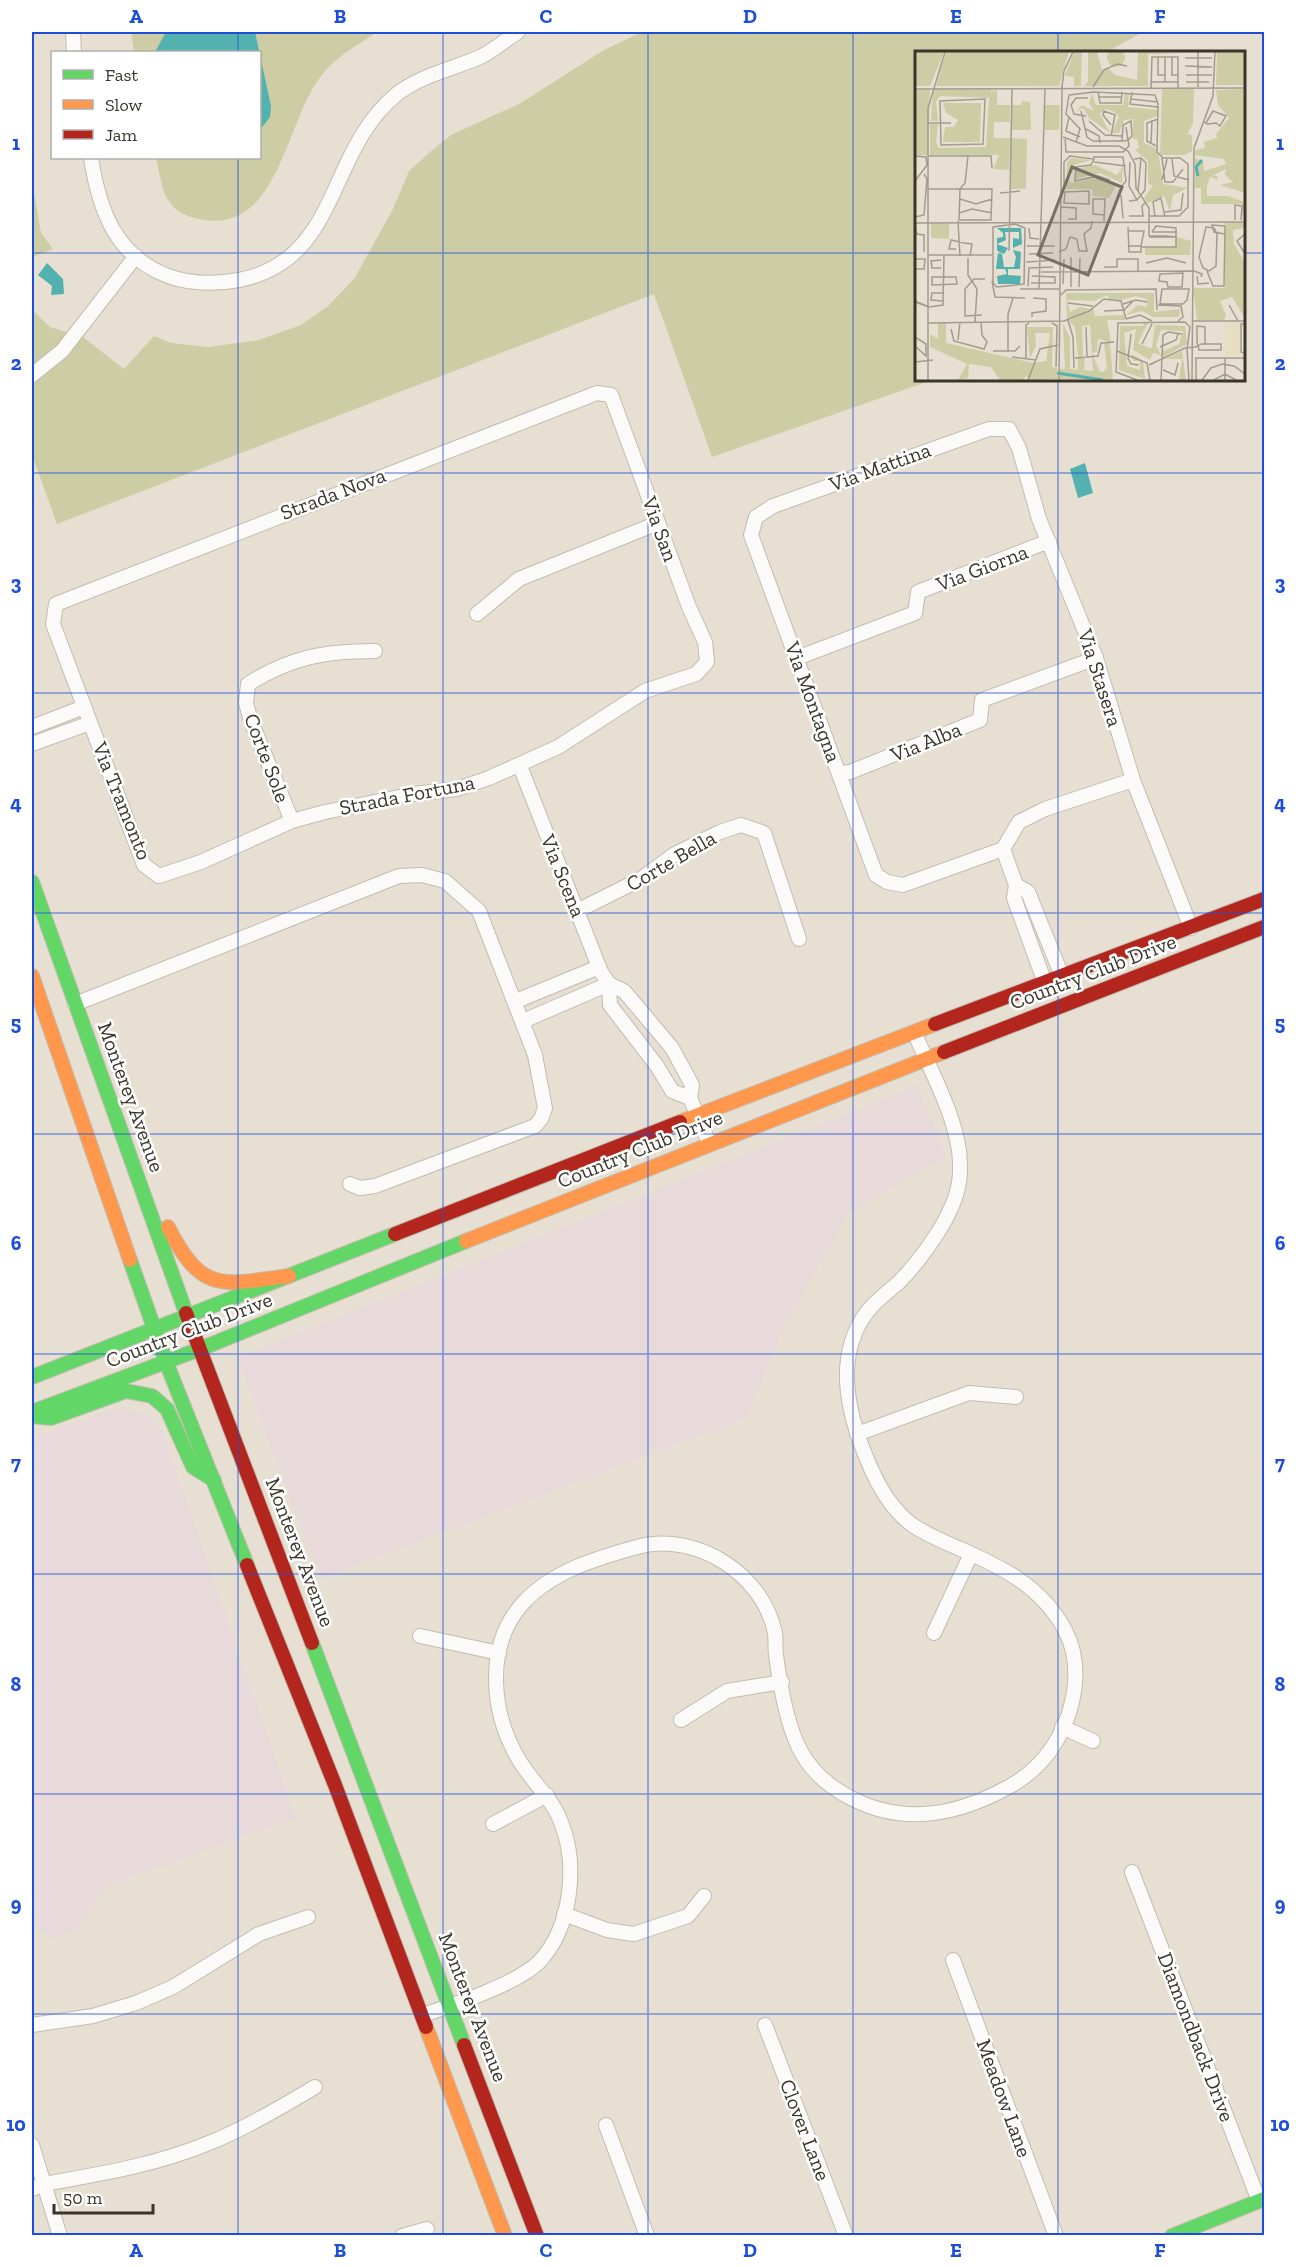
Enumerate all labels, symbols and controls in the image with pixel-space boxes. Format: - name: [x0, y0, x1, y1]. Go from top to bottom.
- text: A: [129, 4, 143, 28]
- text: B: [334, 4, 346, 28]
- text: C: [540, 4, 553, 28]
- text: D: [743, 4, 757, 28]
- text: E: [950, 4, 962, 28]
- text: F: [1154, 4, 1166, 28]
- legend: [51, 51, 261, 159]
- inset map: [915, 51, 1245, 381]
- text: Fast: [105, 64, 138, 86]
- text: Slow: [105, 94, 142, 116]
- text: Jam: [105, 124, 137, 146]
- text: 1: [12, 131, 20, 155]
- text: 1: [1276, 131, 1284, 155]
- text: 2: [11, 351, 22, 375]
- text: 2: [1275, 351, 1286, 375]
- street label: Via Mattina: [825, 437, 934, 497]
- street label: Strada Nova: [277, 462, 389, 525]
- street label: Via San: [637, 492, 684, 565]
- street label: Via Giorna: [932, 539, 1031, 597]
- text: 3: [11, 571, 22, 595]
- text: 3: [1275, 571, 1286, 595]
- street label: Via Stasera: [1073, 625, 1128, 730]
- street label: Via Montagna: [780, 637, 847, 766]
- street label: Corte Sole: [239, 710, 296, 806]
- street label: Via Alba: [886, 716, 965, 767]
- street label: Via Tramonto: [87, 737, 157, 863]
- street label: Strada Fortuna: [337, 769, 477, 820]
- text: 4: [10, 791, 22, 815]
- text: 4: [1274, 791, 1286, 815]
- street label: Corte Bella: [621, 825, 720, 896]
- street label: Via Scena: [535, 830, 591, 921]
- street label: Country Club Drive: [1006, 928, 1180, 1015]
- text: 5: [11, 1011, 21, 1035]
- text: 5: [1275, 1011, 1285, 1035]
- street label: Monterey Avenue: [93, 1018, 170, 1175]
- street label: Country Club Drive: [553, 1104, 726, 1193]
- text: 6: [11, 1231, 22, 1255]
- text: 6: [1275, 1231, 1286, 1255]
- street label: Country Club Drive: [102, 1286, 276, 1373]
- text: 7: [11, 1451, 21, 1475]
- text: 7: [1275, 1451, 1285, 1475]
- street label: Monterey Avenue: [261, 1474, 340, 1630]
- text: 8: [11, 1672, 22, 1696]
- text: 8: [1275, 1672, 1286, 1696]
- text: 9: [11, 1892, 22, 1916]
- text: 9: [1275, 1892, 1286, 1916]
- street label: Monterey Avenue: [434, 1929, 513, 2085]
- street label: Diamondback Drive: [1153, 1949, 1240, 2125]
- street label: Meadow Lane: [972, 2035, 1037, 2160]
- street label: Clover Lane: [775, 2076, 836, 2184]
- text: 10: [6, 2112, 26, 2136]
- text: 10: [1270, 2112, 1290, 2136]
- scale bar: [54, 2177, 153, 2215]
- text: 50 m: [63, 2187, 103, 2209]
- text: A: [129, 2238, 143, 2262]
- text: B: [334, 2238, 346, 2262]
- text: C: [540, 2238, 553, 2262]
- text: D: [743, 2238, 757, 2262]
- text: E: [950, 2238, 962, 2262]
- text: F: [1154, 2238, 1166, 2262]

